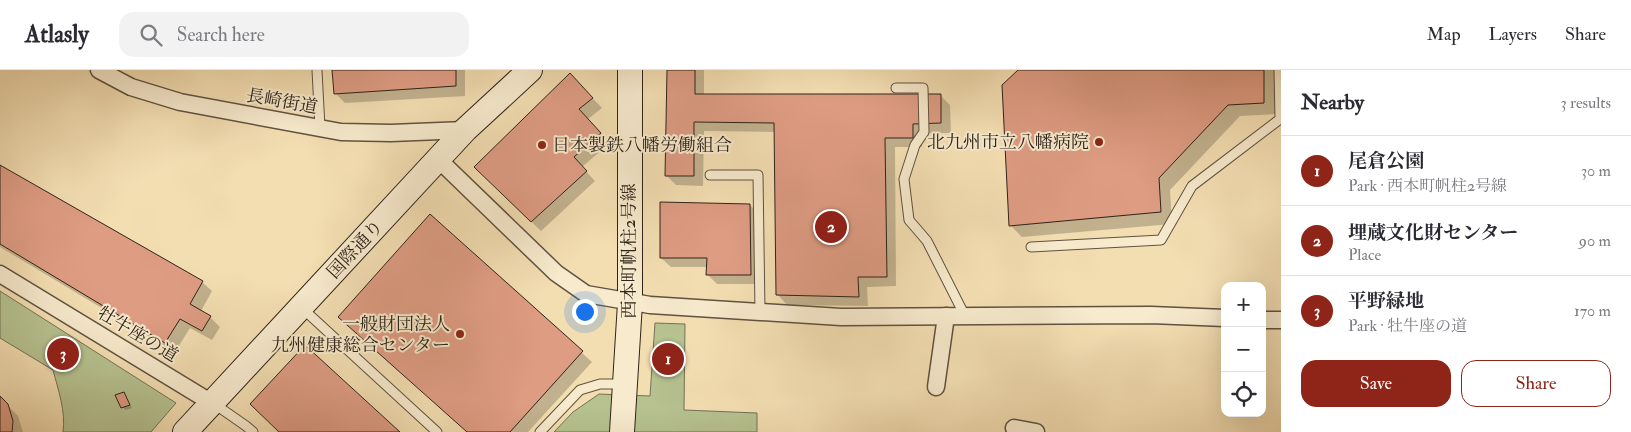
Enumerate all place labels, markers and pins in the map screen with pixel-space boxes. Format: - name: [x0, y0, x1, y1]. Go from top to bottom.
- place label: 北九州市立八幡病院: [927, 131, 1089, 154]
- place label: 日本製鉄八幡労働組合: [552, 134, 732, 157]
- marker: 北九州市立八幡病院: [1093, 136, 1105, 148]
- marker: 日本製鉄八幡労働組合: [536, 139, 548, 151]
- pin: 2: [815, 208, 847, 246]
- place label: 一般財団法人 九州健康総合センター: [271, 313, 450, 357]
- marker: 一般財団法人 九州健康総合センター: [454, 328, 466, 340]
- pin: 3: [47, 335, 79, 373]
- pin: 1: [652, 340, 684, 378]

